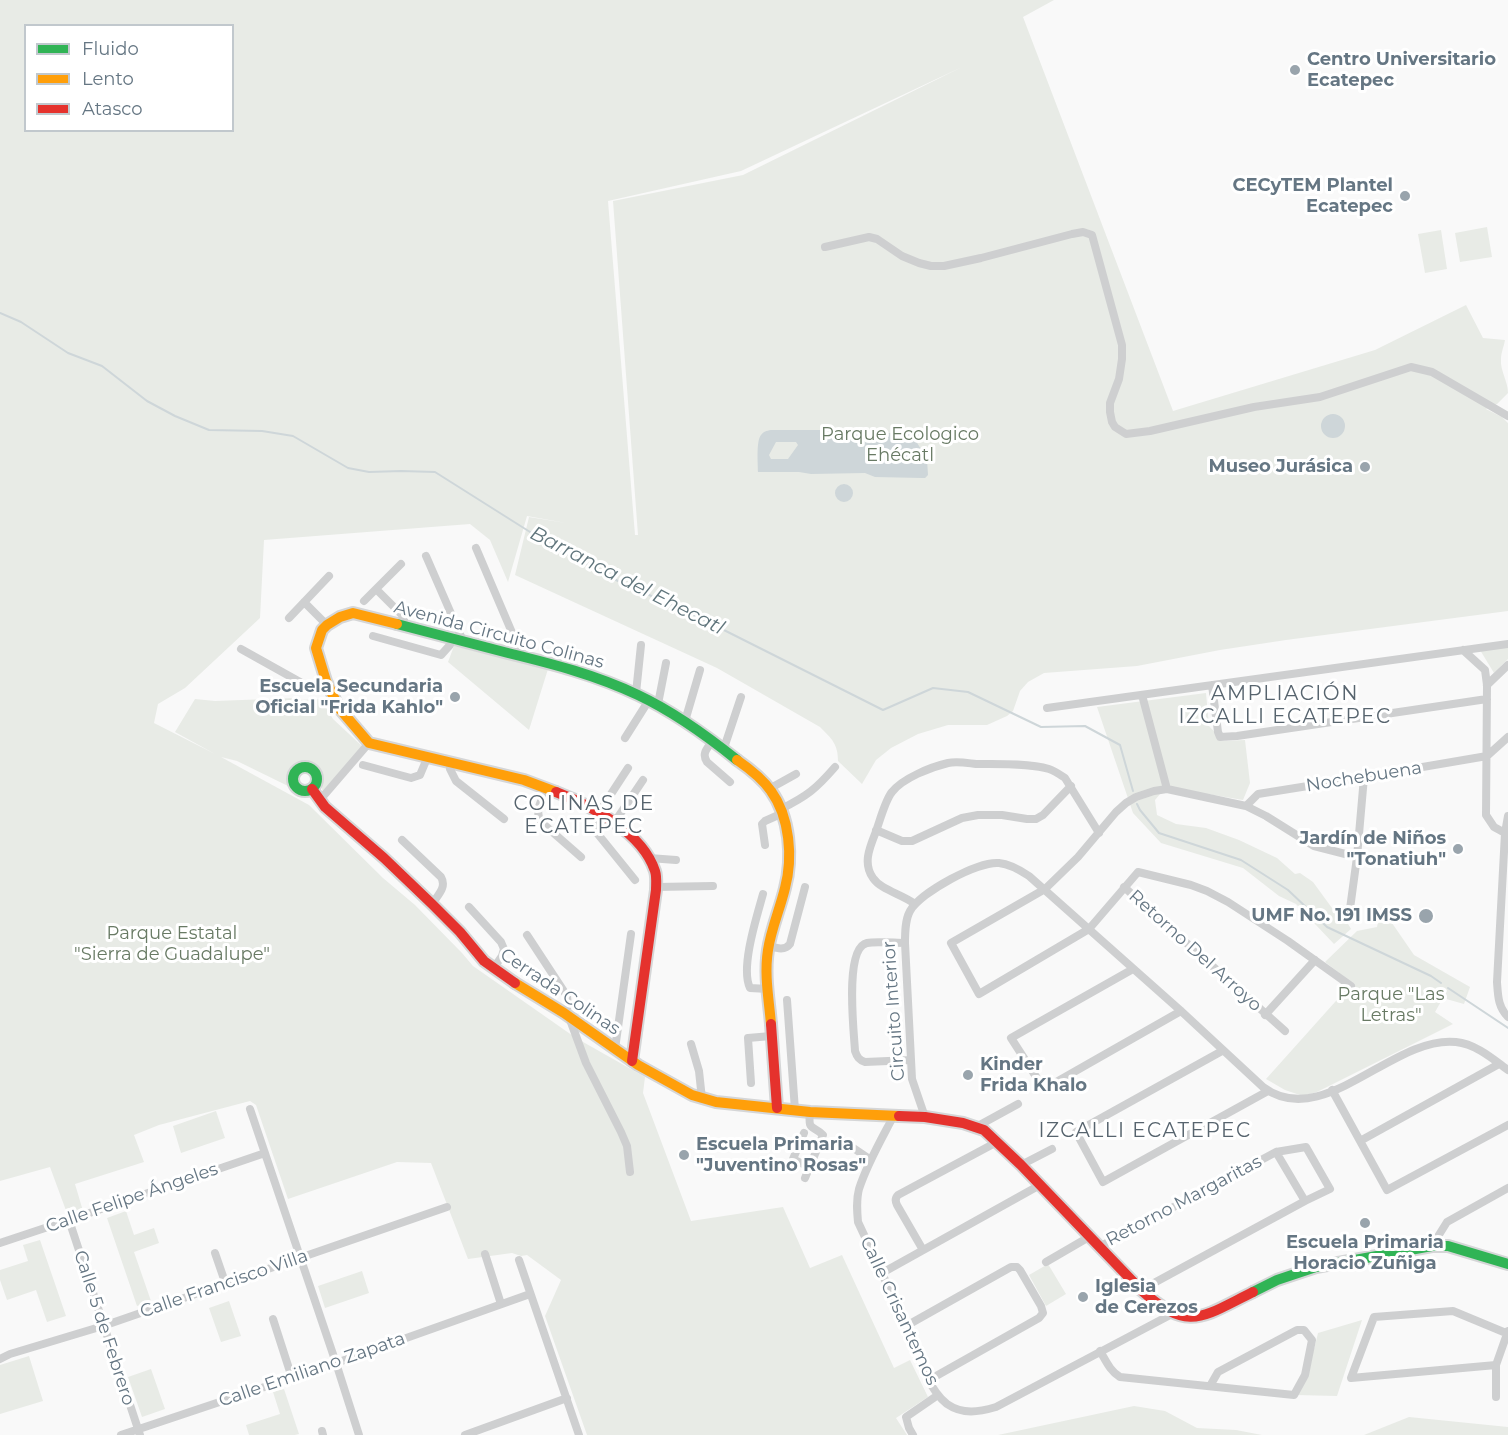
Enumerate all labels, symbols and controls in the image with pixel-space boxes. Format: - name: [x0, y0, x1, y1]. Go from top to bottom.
- legend: [24, 24, 234, 132]
- text: Fluido: [82, 38, 139, 60]
- place label: Centro Universitario Ecatepec: [1307, 49, 1496, 92]
- marker: Centro Universitario Ecatepec: [1288, 63, 1302, 77]
- text: Lento: [82, 68, 134, 90]
- text: Atasco: [82, 98, 142, 120]
- place label: CECyTEM Plantel Ecatepec: [1232, 175, 1393, 218]
- marker: CECyTEM Plantel Ecatepec: [1398, 189, 1412, 203]
- park label: Parque Ecologico Ehécatl: [821, 424, 979, 466]
- place label: Museo Jurásica: [1209, 456, 1353, 478]
- marker: Museo Jurásica: [1358, 460, 1372, 474]
- water label: Barranca del Ehecatl: [526, 522, 728, 640]
- street label: Avenida Circuito Colinas: [392, 597, 606, 673]
- place label: Escuela Secundaria Oficial "Frida Kahlo": [255, 676, 443, 718]
- district label: AMPLIACIÓN IZCALLI ECATEPEC: [1178, 682, 1392, 729]
- marker: Escuela Secundaria Oficial "Frida Kahlo": [448, 690, 462, 704]
- street label: Nochebuena: [1305, 757, 1423, 797]
- district label: COLINAS DE ECATEPEC: [513, 792, 655, 839]
- place label: Jardín de Niños "Tonatiuh": [1299, 828, 1446, 870]
- marker: Jardín de Niños "Tonatiuh": [1451, 842, 1465, 856]
- street label: Retorno Del Arroyo: [1124, 886, 1266, 1016]
- place label: UMF No. 191 IMSS: [1251, 905, 1412, 927]
- marker: UMF No. 191 IMSS: [1417, 907, 1435, 925]
- park label: Parque Estatal "Sierra de Guadalupe": [74, 923, 270, 966]
- street label: Circuito Interior: [878, 940, 910, 1082]
- street label: Cerrada Colinas: [496, 944, 624, 1040]
- park label: Parque "Las Letras": [1338, 984, 1444, 1026]
- place label: Kinder Frida Khalo: [980, 1054, 1087, 1096]
- marker: Kinder Frida Khalo: [961, 1068, 975, 1082]
- district label: IZCALLI ECATEPEC: [1038, 1119, 1252, 1143]
- place label: Escuela Primaria "Juventino Rosas": [696, 1134, 866, 1176]
- marker: Escuela Primaria "Juventino Rosas": [677, 1148, 691, 1162]
- street label: Retorno Margaritas: [1102, 1151, 1266, 1251]
- street label: Calle Felipe Ángeles: [43, 1158, 221, 1238]
- marker: Escuela Primaria Horacio Zuñiga: [1358, 1216, 1372, 1230]
- place label: Escuela Primaria Horacio Zuñiga: [1286, 1232, 1444, 1274]
- street label: Calle Crisantemos: [855, 1233, 943, 1389]
- street label: Calle Francisco Villa: [137, 1245, 311, 1323]
- street label: Calle 5 de Febrero: [69, 1248, 139, 1408]
- place label: Iglesia de Cerezos: [1095, 1276, 1198, 1318]
- marker: Iglesia de Cerezos: [1076, 1290, 1090, 1304]
- street label: Calle Emiliano Zapata: [216, 1328, 408, 1412]

